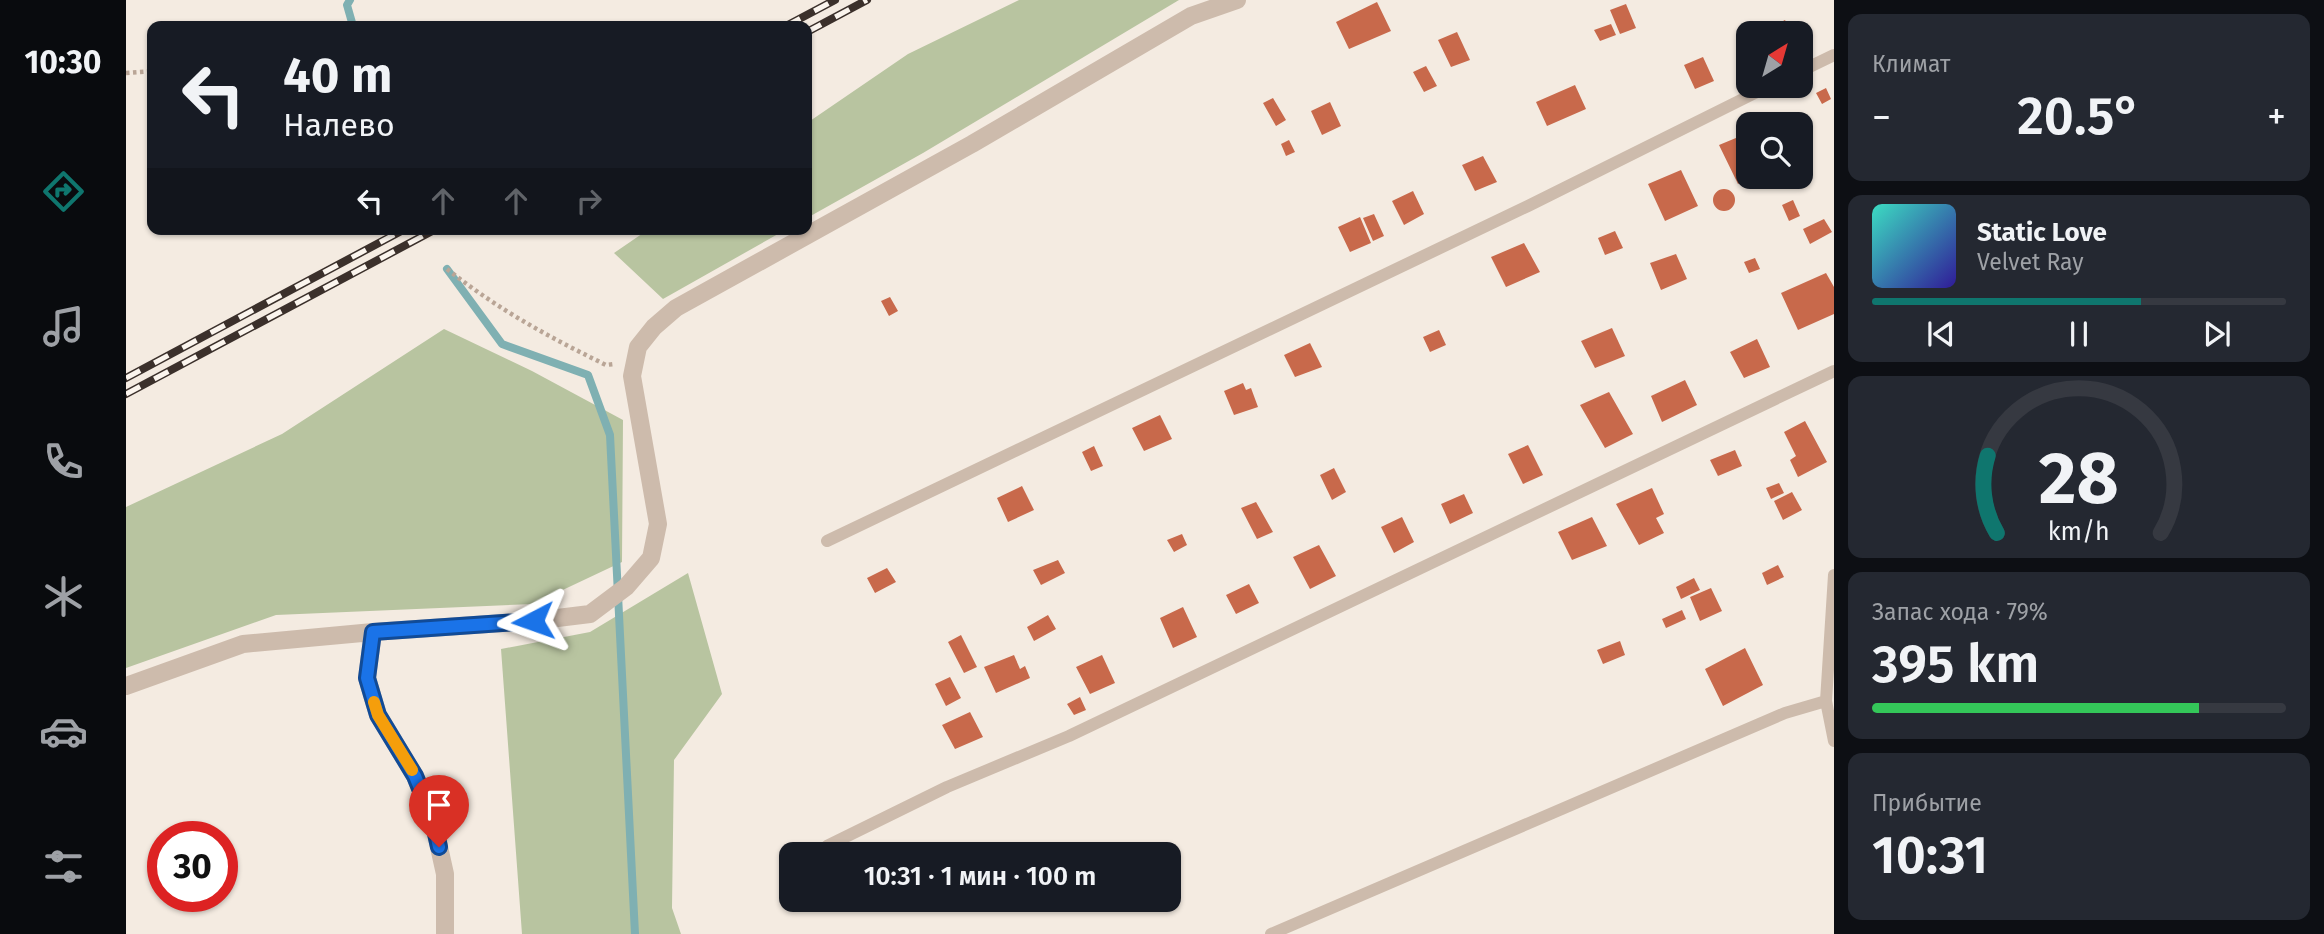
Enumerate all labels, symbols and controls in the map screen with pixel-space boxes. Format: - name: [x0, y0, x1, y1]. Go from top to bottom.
- north arrow: [1736, 21, 1813, 98]
- map controls: [1736, 21, 1813, 189]
- text: 10:30: [24, 43, 102, 81]
- text: 40 m: [283, 46, 392, 105]
- icon: left: [168, 49, 259, 140]
- text: Климат: [1872, 50, 1950, 78]
- text: 20.5°: [2017, 85, 2141, 148]
- text: −: [1872, 94, 1891, 140]
- text: +: [2267, 94, 2286, 140]
- text: Налево: [283, 106, 395, 144]
- button: search: [1736, 112, 1813, 189]
- icon: directions: [39, 167, 88, 216]
- icon: left: [351, 182, 389, 220]
- icon: ahead: [424, 182, 462, 220]
- icon: ahead: [497, 182, 535, 220]
- icon: right: [570, 182, 608, 220]
- text: Static Love: [1977, 217, 2107, 248]
- text: Velvet Ray: [1977, 248, 2084, 276]
- icon: music: [39, 302, 88, 351]
- icon: previous: [1922, 315, 1960, 353]
- icon: pause: [2060, 315, 2098, 353]
- icon: next: [2198, 315, 2236, 353]
- text: 28: [2039, 435, 2119, 522]
- icon: phone: [39, 437, 88, 486]
- text: km/h: [2048, 517, 2110, 547]
- icon: climate: [39, 572, 88, 621]
- position arrow: [496, 584, 570, 658]
- text: Запас хода · 79%: [1872, 598, 2048, 626]
- text: 395 km: [1872, 633, 2039, 696]
- icon: car: [39, 707, 88, 756]
- pin: [409, 775, 469, 847]
- icon: arrive: [420, 786, 458, 824]
- text: Прибытие: [1872, 789, 1982, 817]
- speed limit sign: 30: [147, 821, 238, 912]
- text: 10:31: [1872, 824, 1988, 887]
- icon: filters: [39, 842, 88, 891]
- text: 10:31 · 1 мин · 100 m: [864, 861, 1096, 892]

